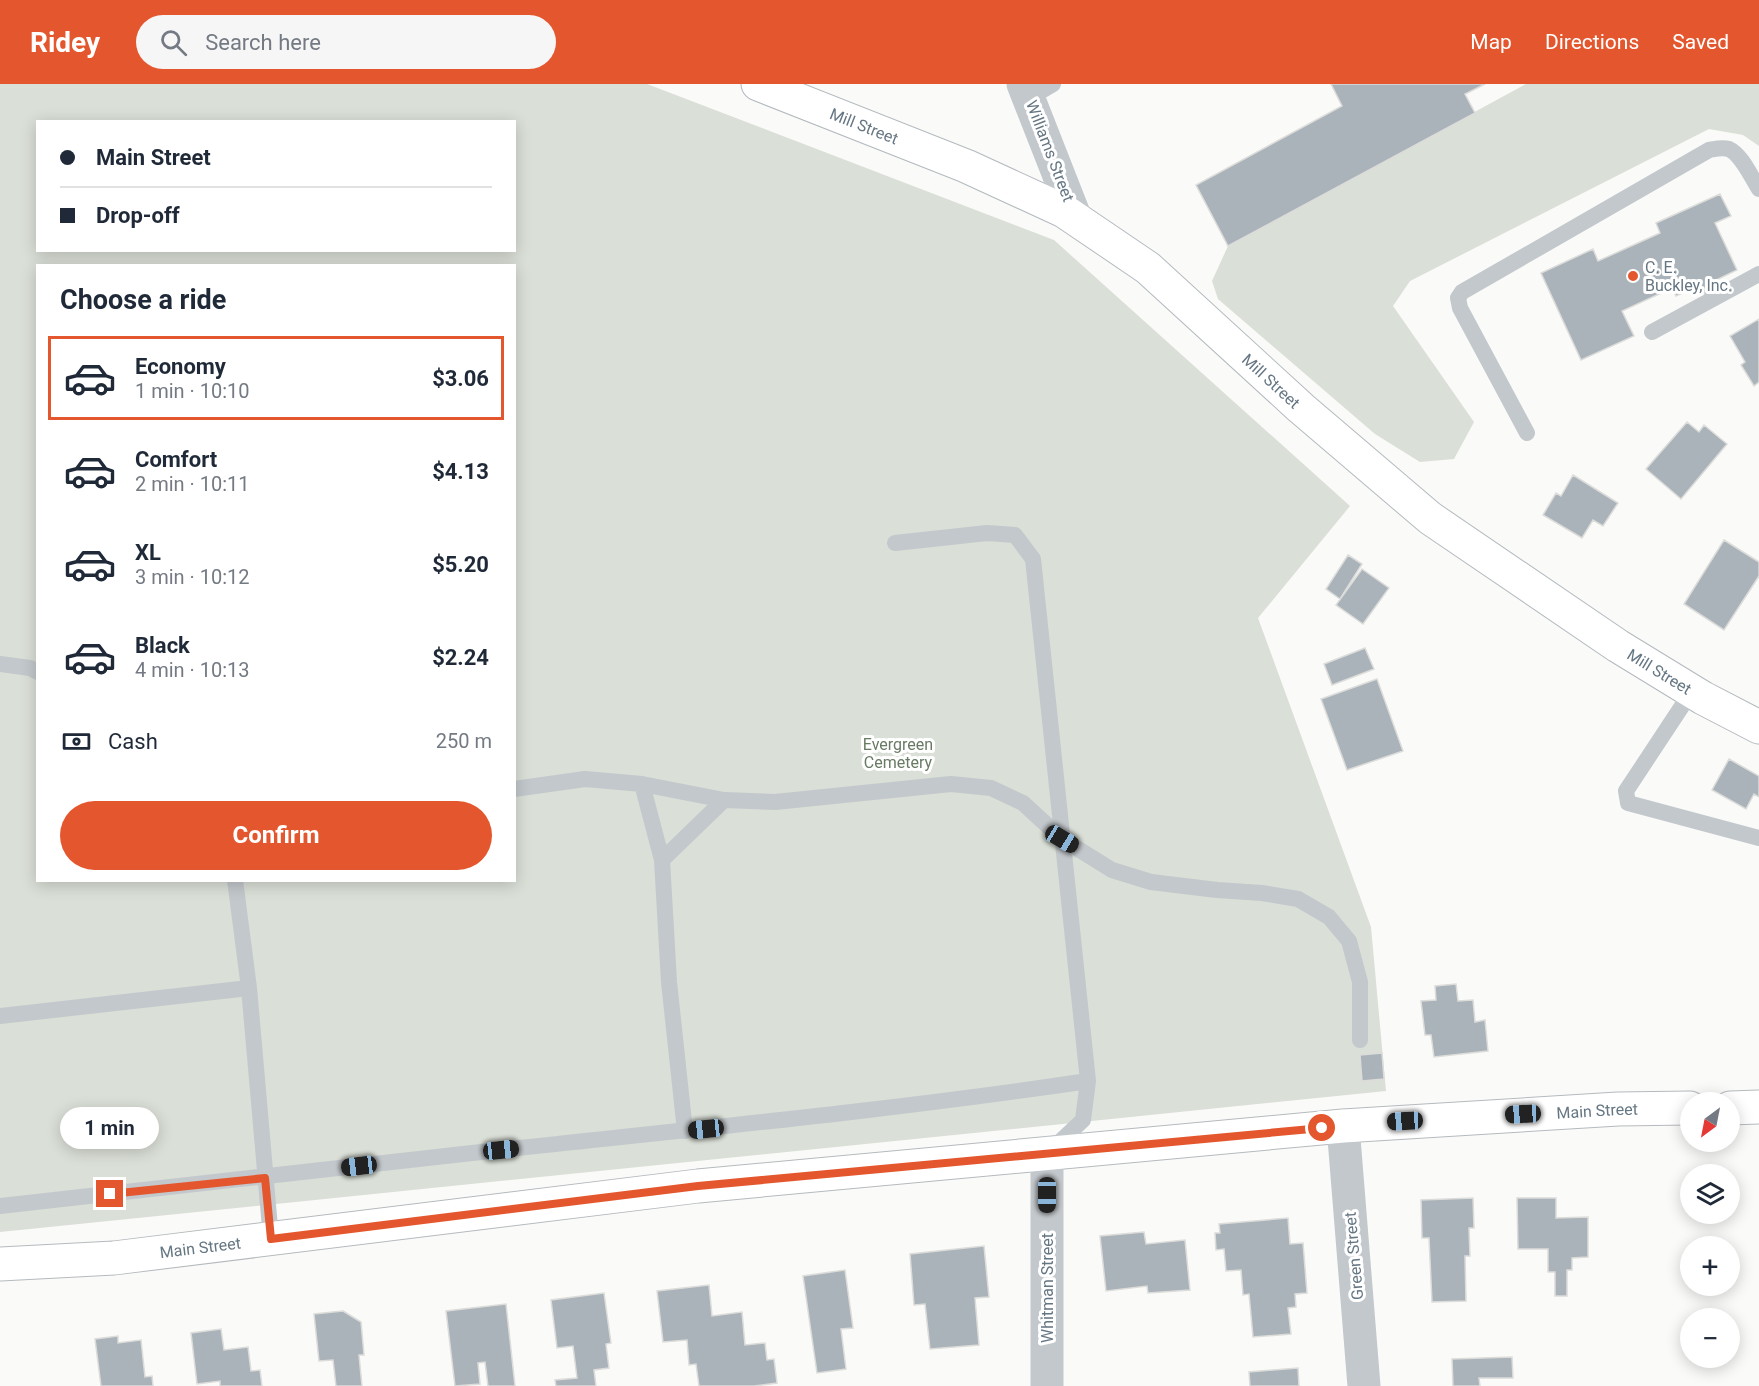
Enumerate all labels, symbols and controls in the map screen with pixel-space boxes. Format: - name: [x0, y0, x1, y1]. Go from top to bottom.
- search box: [136, 15, 556, 69]
- text: Ridey: [30, 26, 100, 59]
- icon: search: [157, 26, 190, 59]
- text: Search here: [205, 30, 321, 55]
- text: Map: [1470, 30, 1512, 54]
- text: Directions: [1545, 30, 1639, 54]
- text: Saved: [1672, 30, 1729, 54]
- street label: Williams Street: [1022, 98, 1078, 204]
- street label: Mill Street: [827, 104, 901, 148]
- text: Main Street: [96, 145, 211, 170]
- text: Drop-off: [96, 203, 180, 228]
- place label: C. E. Buckley, Inc.: [1645, 258, 1732, 295]
- marker: C. E. Buckley, Inc.: [1626, 269, 1640, 283]
- text: Choose a ride: [60, 284, 226, 316]
- street label: Mill Street: [1238, 350, 1304, 412]
- icon: car: [63, 351, 117, 405]
- text: Economy: [135, 354, 226, 379]
- text: $3.06: [432, 366, 489, 391]
- text: 1 min · 10:10: [135, 379, 250, 403]
- icon: car: [63, 444, 117, 498]
- text: Comfort: [135, 447, 217, 472]
- text: $4.13: [432, 459, 489, 484]
- text: 2 min · 10:11: [135, 472, 250, 496]
- icon: car: [63, 537, 117, 591]
- text: XL: [135, 540, 161, 565]
- text: $5.20: [432, 552, 489, 577]
- text: 3 min · 10:12: [135, 565, 250, 589]
- icon: car: [63, 630, 117, 684]
- text: Black: [135, 633, 190, 658]
- text: $2.24: [432, 645, 489, 670]
- street label: Mill Street: [1624, 645, 1695, 698]
- text: 4 min · 10:13: [135, 658, 250, 682]
- icon: cash: [60, 725, 93, 758]
- text: Cash: [108, 729, 158, 754]
- text: 250 m: [436, 729, 492, 753]
- park label: Evergreen Cemetery: [863, 735, 933, 772]
- button: Confirm: [60, 801, 492, 870]
- car: [1042, 822, 1082, 856]
- north arrow: [1680, 1092, 1740, 1152]
- map controls: [1680, 1092, 1740, 1368]
- street label: Main Street: [1556, 1099, 1638, 1122]
- car: [1505, 1104, 1541, 1124]
- callout: 1 min: [60, 1107, 160, 1149]
- car: [1387, 1111, 1423, 1131]
- route start: [1308, 1114, 1335, 1141]
- text: 1 min: [84, 1116, 135, 1140]
- car: [687, 1118, 725, 1140]
- car: [482, 1139, 520, 1161]
- car: [340, 1155, 378, 1177]
- button: layers: [1680, 1164, 1740, 1224]
- car: [1038, 1177, 1056, 1213]
- route end: [96, 1180, 123, 1207]
- street label: Green Street: [1341, 1211, 1367, 1301]
- street label: Main Street: [159, 1233, 242, 1262]
- street label: Whitman Street: [1038, 1233, 1057, 1343]
- button: +: [1680, 1236, 1740, 1296]
- button: −: [1680, 1308, 1740, 1368]

